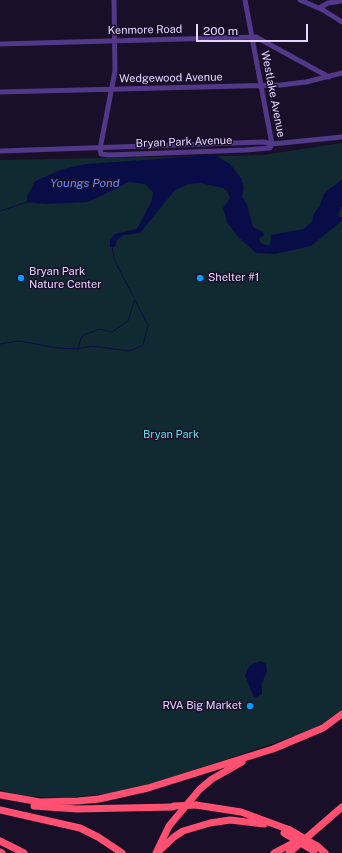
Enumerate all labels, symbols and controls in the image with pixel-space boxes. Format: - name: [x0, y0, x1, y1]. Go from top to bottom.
- scale bar: [198, 16, 310, 42]
- street label: Kenmore Road: [108, 23, 182, 37]
- text: 200 m: [203, 24, 238, 38]
- street label: Westlake Avenue: [258, 50, 288, 138]
- street label: Wedgewood Avenue: [119, 70, 223, 86]
- street label: Bryan Park Avenue: [136, 134, 232, 150]
- water label: Youngs Pond: [50, 176, 120, 190]
- place label: Bryan Park Nature Center: [29, 265, 101, 291]
- place label: Shelter #1: [208, 271, 259, 285]
- marker: Bryan Park Nature Center: [16, 273, 26, 283]
- marker: Shelter #1: [195, 273, 205, 283]
- park label: Bryan Park: [143, 428, 199, 442]
- place label: RVA Big Market: [162, 699, 242, 713]
- marker: RVA Big Market: [245, 701, 255, 711]

